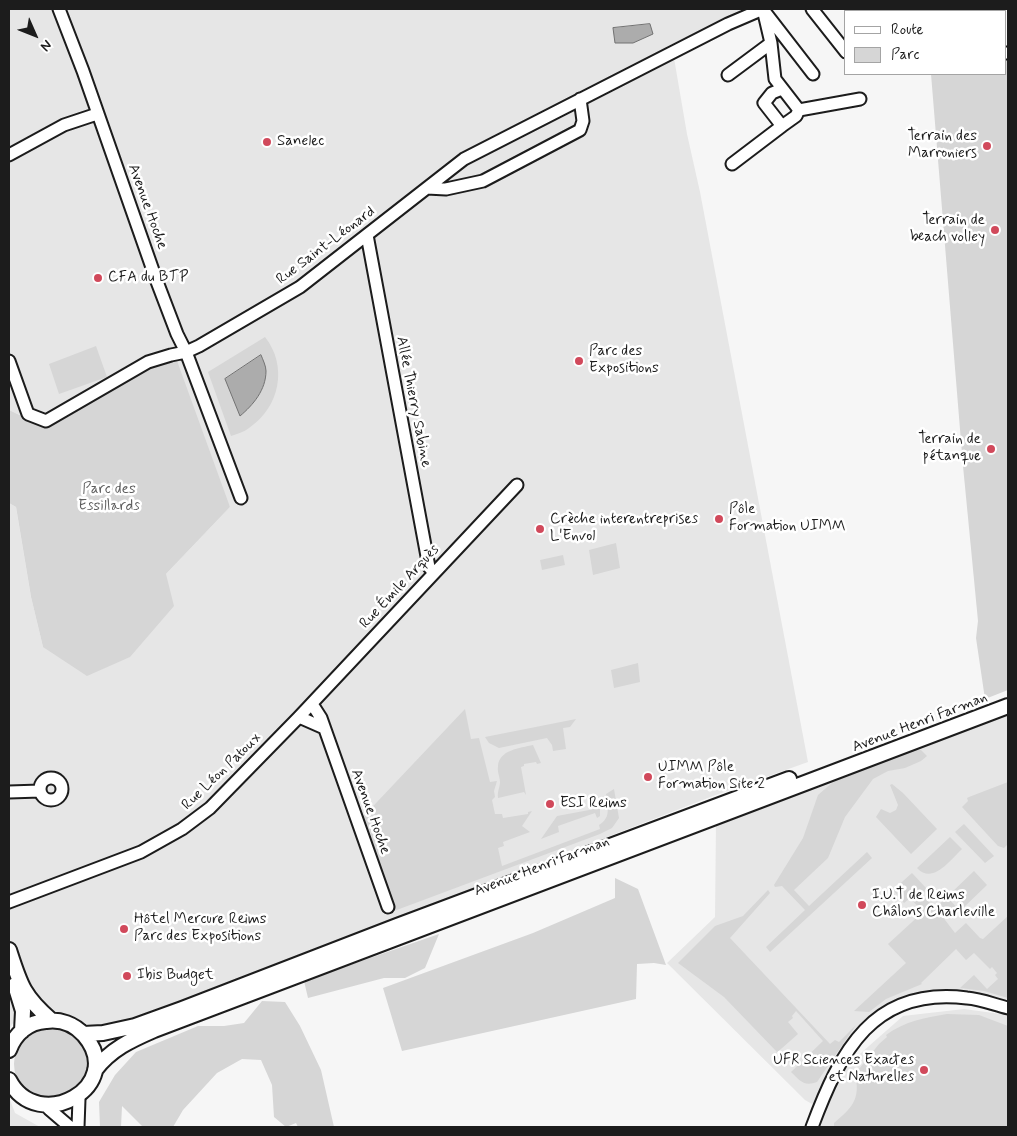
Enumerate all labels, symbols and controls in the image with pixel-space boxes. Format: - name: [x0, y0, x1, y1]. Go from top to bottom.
- north arrow: [10, 10, 60, 60]
- legend: [844, 10, 1007, 75]
- text: Route: [891, 20, 924, 40]
- text: N: [36, 36, 56, 55]
- text: Parc: [891, 45, 919, 65]
- place label: Terrain des Marroniers: [908, 128, 977, 163]
- place label: Sanelec: [277, 133, 324, 151]
- marker: Sanelec: [261, 136, 273, 148]
- marker: Terrain des Marroniers: [981, 140, 993, 152]
- street label: Avenue Hoche: [123, 162, 171, 252]
- street label: Rue Saint-Léonard: [273, 203, 379, 289]
- place label: Terrain de beach volley: [910, 212, 985, 247]
- marker: Terrain de beach volley: [989, 224, 1001, 236]
- place label: CFA du BTP: [108, 269, 188, 287]
- marker: CFA du BTP: [92, 272, 104, 284]
- street label: Allée Thierry Sabine: [391, 335, 435, 469]
- place label: Parc des Expositions: [589, 343, 659, 378]
- marker: Parc des Expositions: [573, 355, 585, 367]
- place label: Terrain de pétanque: [918, 431, 981, 466]
- marker: Terrain de pétanque: [985, 443, 997, 455]
- park label: Parc des Essillards: [78, 481, 140, 516]
- place label: Pôle Formation UIMM: [729, 501, 846, 536]
- place label: Crèche interentreprises L'Envol: [550, 511, 698, 546]
- marker: Pôle Formation UIMM: [713, 513, 725, 525]
- marker: Crèche interentreprises L'Envol: [534, 523, 546, 535]
- street label: Rue Émile Arquès: [356, 541, 444, 633]
- street label: Avenue Henri Farman: [850, 689, 990, 757]
- street label: Rue Léon Patoux: [179, 730, 265, 814]
- place label: UIMM Pôle Formation Site 2: [658, 759, 765, 794]
- street label: Avenue Hoche: [346, 767, 394, 857]
- marker: UIMM Pôle Formation Site 2: [642, 771, 654, 783]
- place label: ESI Reims: [560, 795, 627, 813]
- marker: ESI Reims: [544, 798, 556, 810]
- street label: Avenue Henri Farman: [472, 833, 612, 901]
- place label: I.U.T de Reims Châlons Charleville: [872, 887, 995, 922]
- marker: I.U.T de Reims Châlons Charleville: [856, 899, 868, 911]
- place label: Hôtel Mercure Reims Parc des Expositions: [134, 911, 266, 946]
- marker: Hôtel Mercure Reims Parc des Expositions: [118, 923, 130, 935]
- place label: Ibis Budget: [137, 967, 214, 985]
- marker: Ibis Budget: [121, 970, 133, 982]
- place label: UFR Sciences Exactes et Naturelles: [773, 1052, 914, 1087]
- marker: UFR Sciences Exactes et Naturelles: [918, 1064, 930, 1076]

